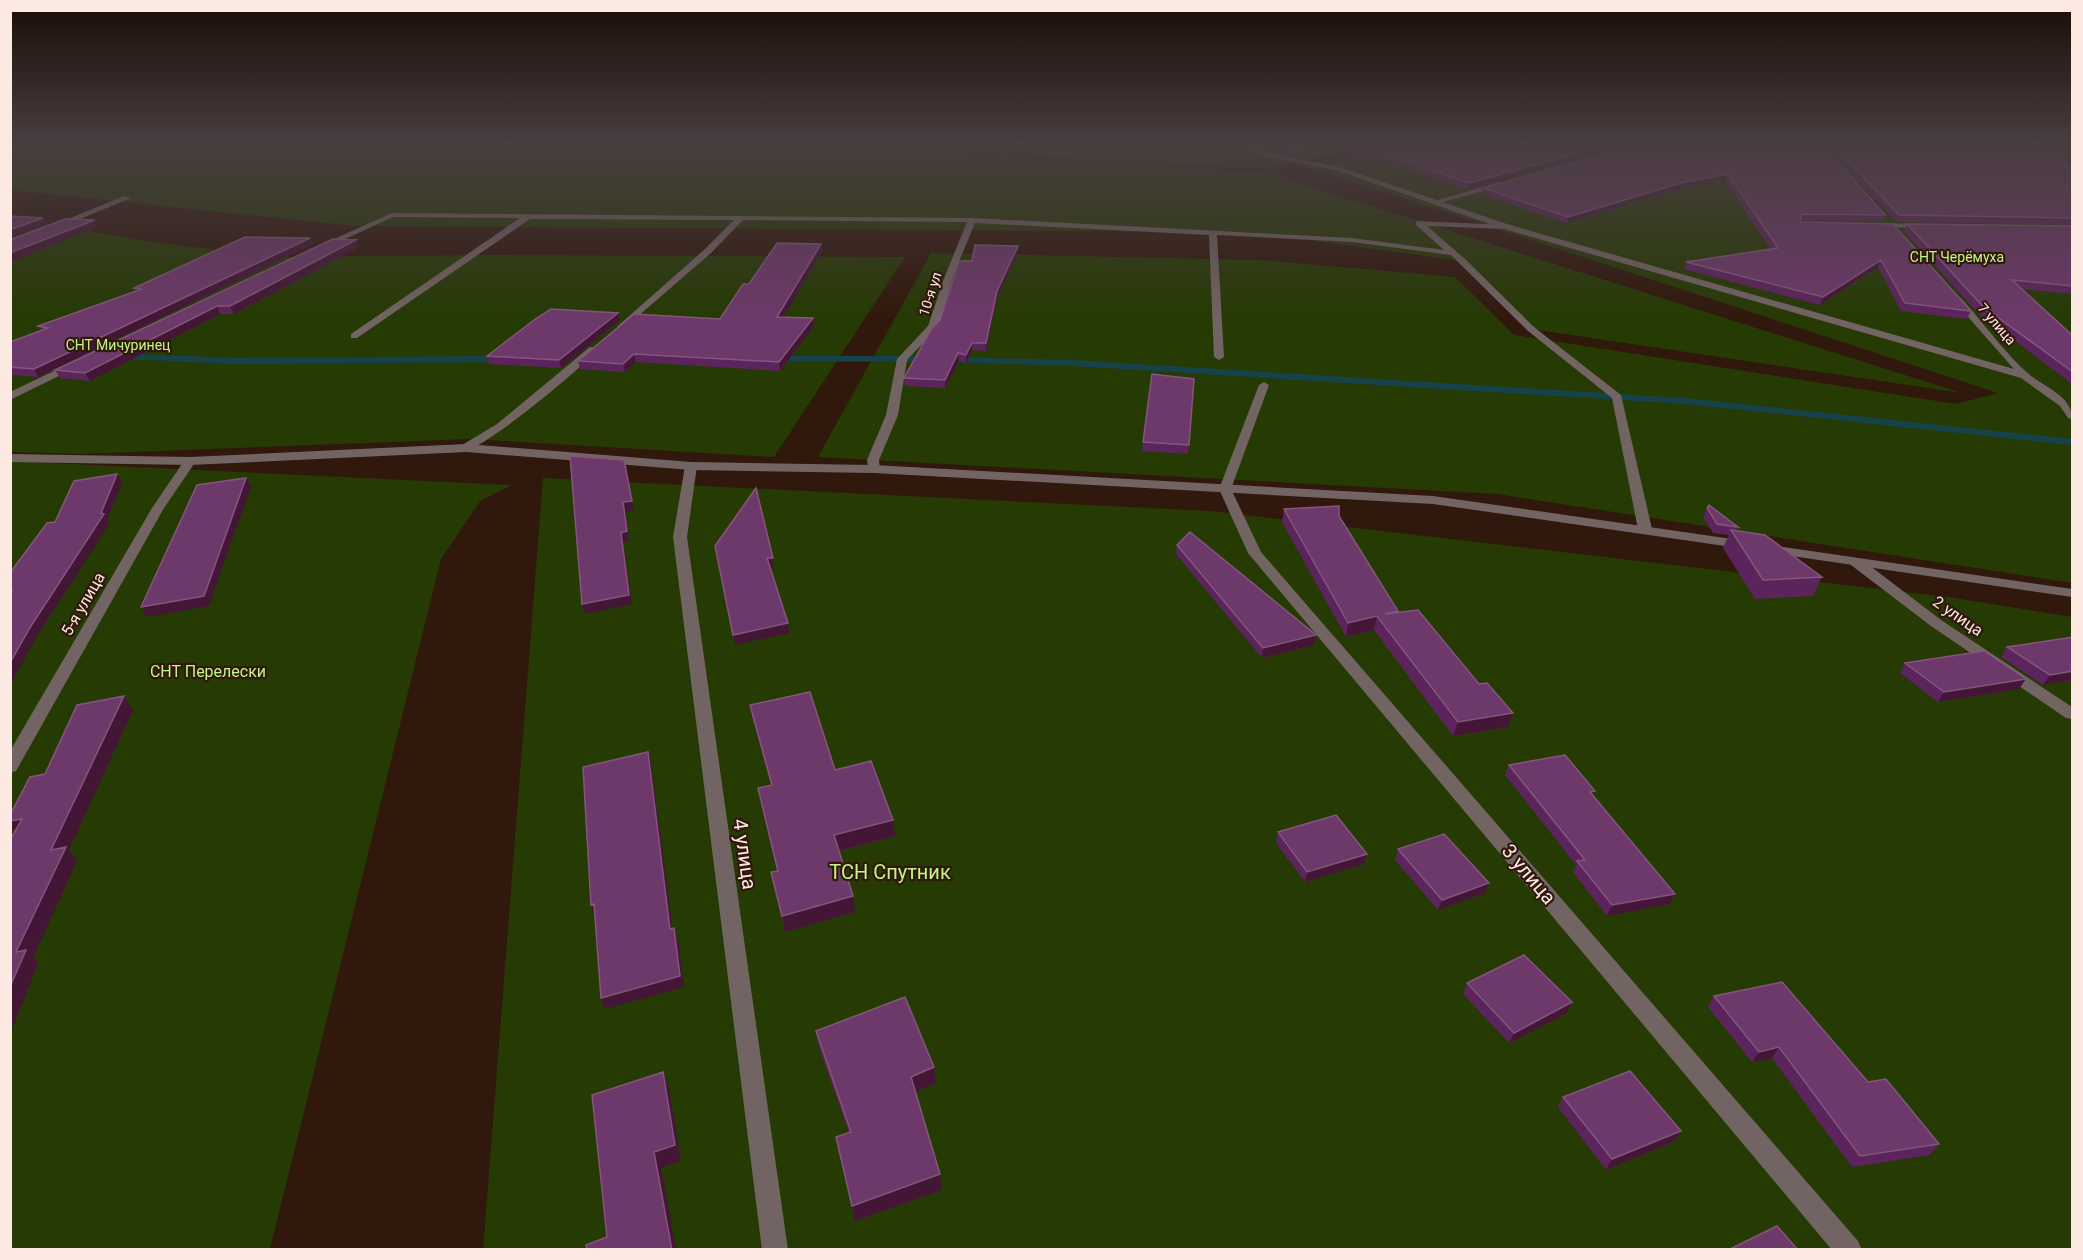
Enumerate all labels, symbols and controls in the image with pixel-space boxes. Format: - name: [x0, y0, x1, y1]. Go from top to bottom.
- park label: СНТ Черёмуха: [1910, 249, 2004, 265]
- street label: 10-я ул: [915, 270, 945, 318]
- street label: 7 улица: [1975, 300, 2019, 348]
- park label: СНТ Мичуринец: [66, 337, 170, 353]
- street label: 5-я улица: [57, 569, 109, 639]
- street label: 2 улица: [1929, 592, 1987, 640]
- park label: СНТ Перелески: [150, 662, 266, 681]
- street label: 4 улица: [728, 817, 762, 891]
- street label: 3 улица: [1497, 839, 1561, 909]
- park label: ТСН Спутник: [829, 860, 951, 884]

